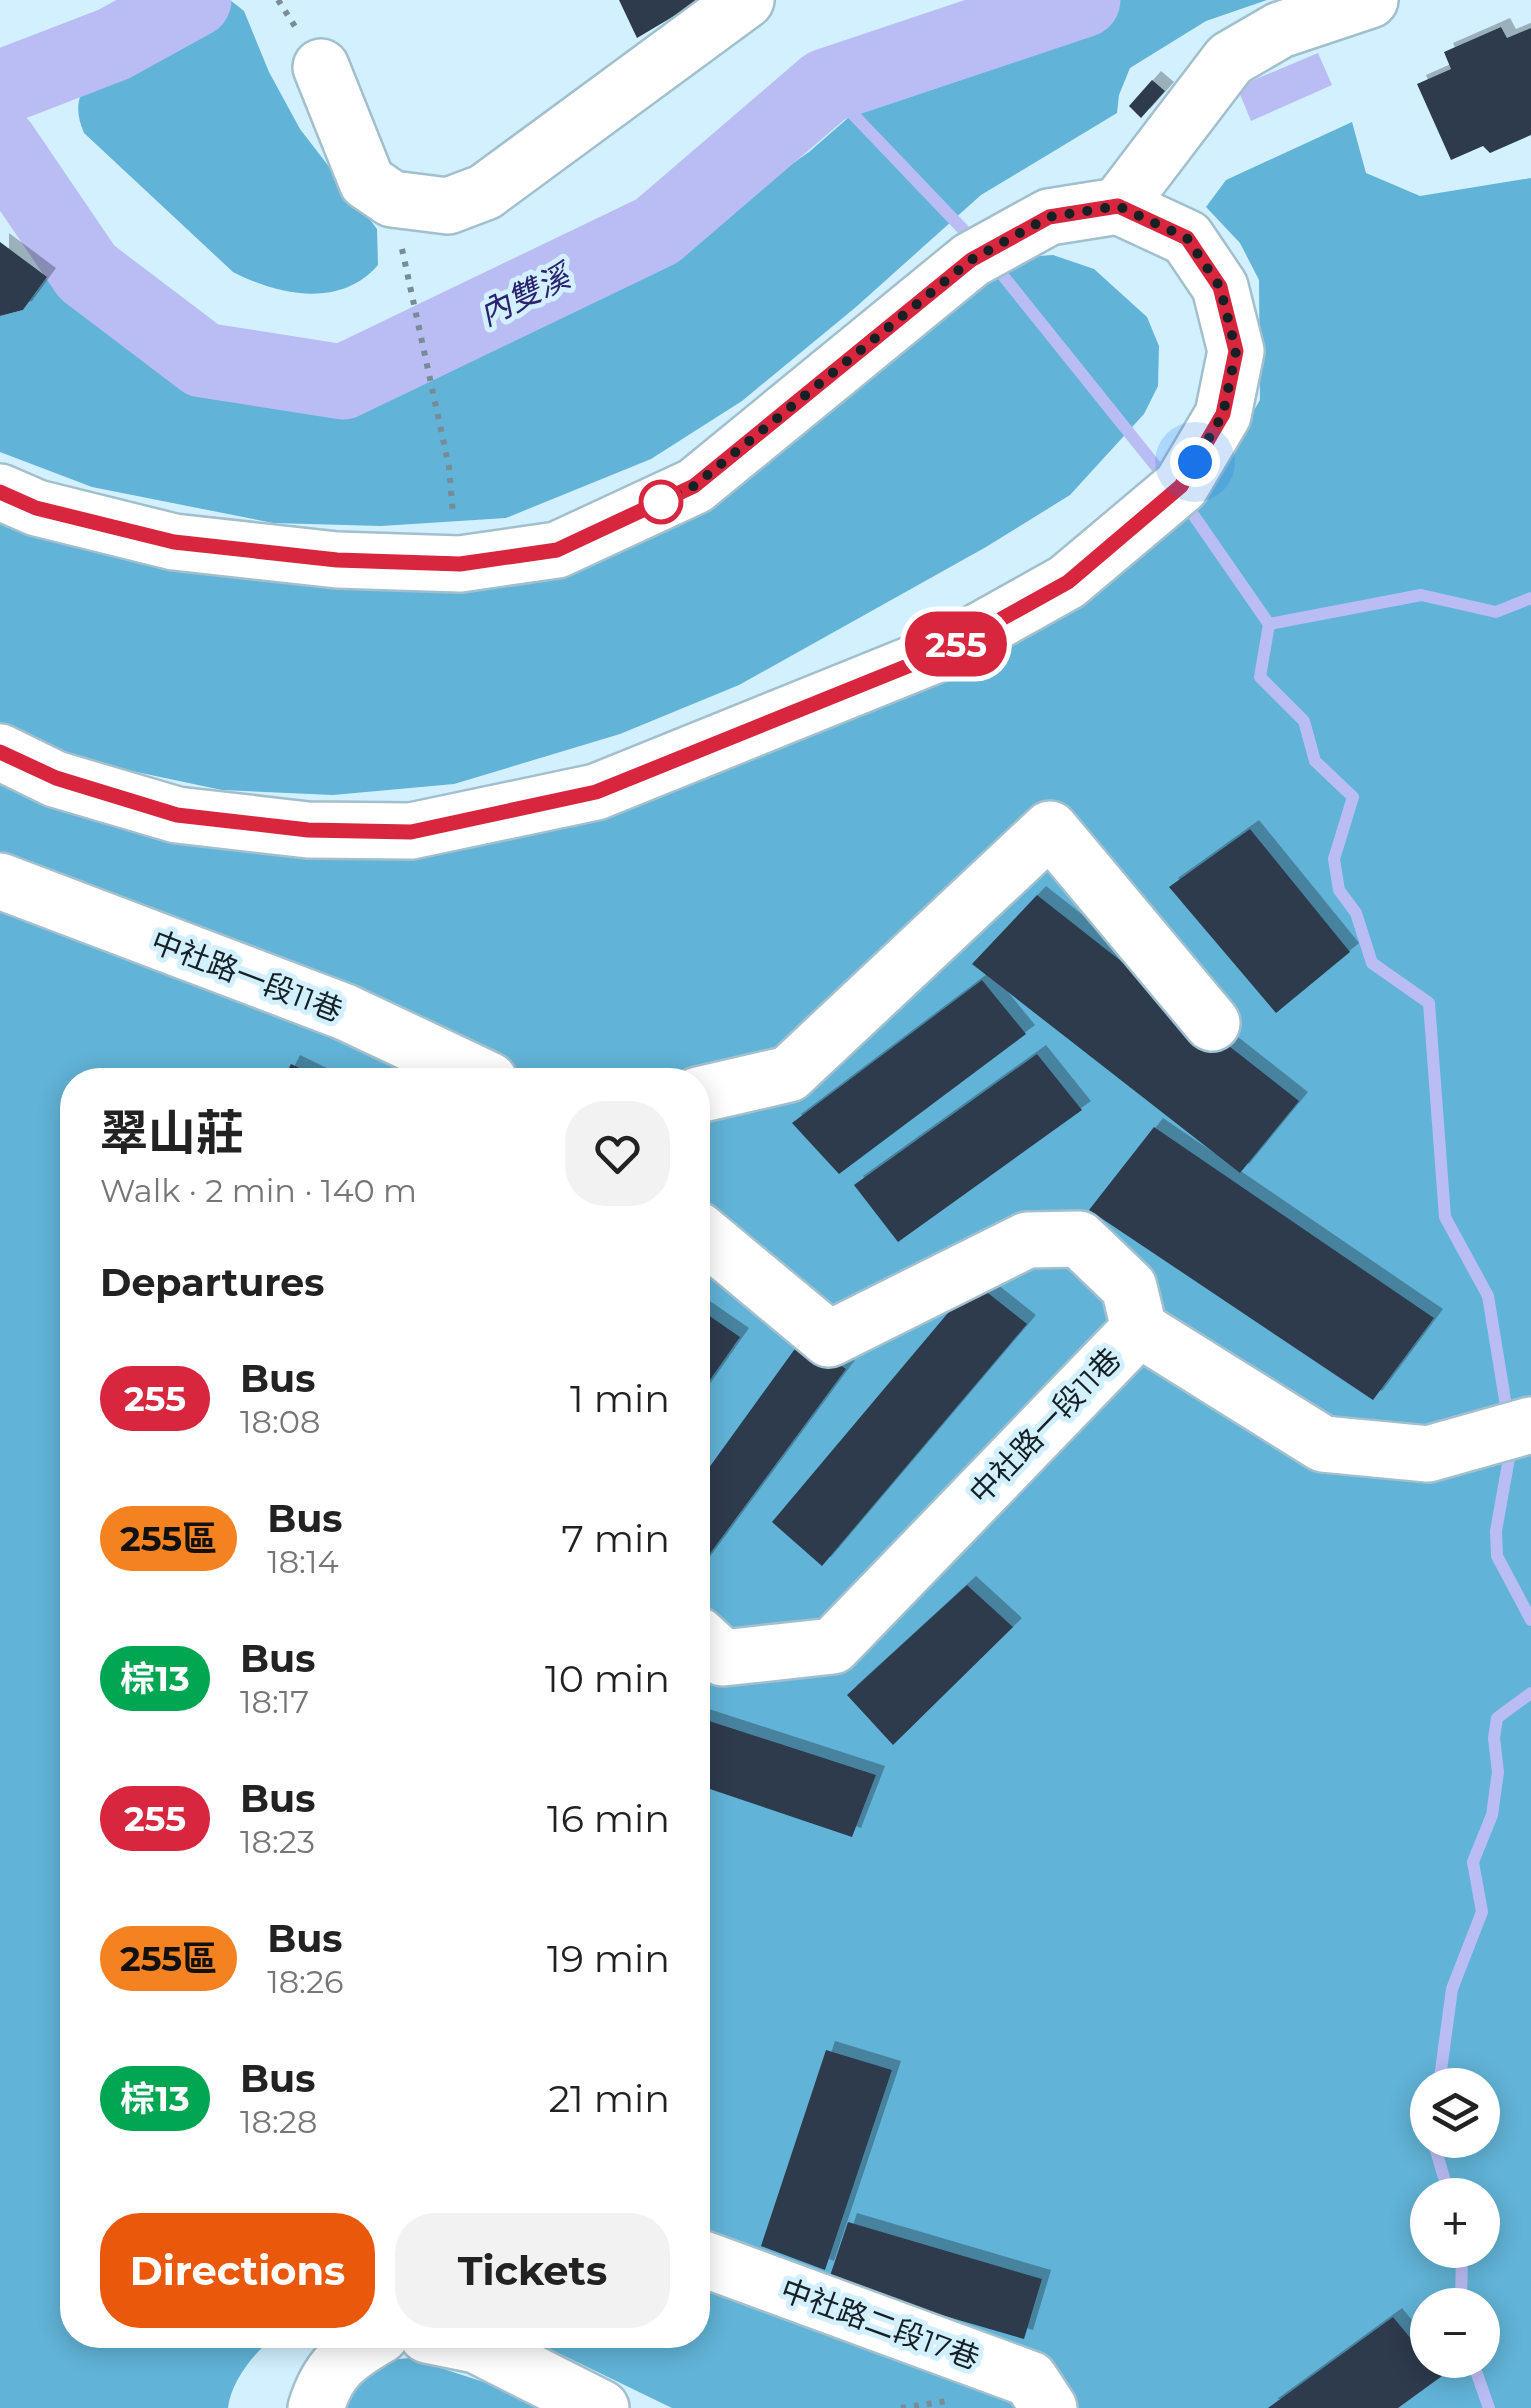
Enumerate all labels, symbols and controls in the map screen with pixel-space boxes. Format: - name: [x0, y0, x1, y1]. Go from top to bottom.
- water label: 內雙溪: [472, 255, 579, 334]
- your location: [1170, 437, 1220, 487]
- unlabelled marker: [640, 481, 682, 523]
- line badge: 255: [898, 612, 1014, 676]
- text: 255: [925, 623, 987, 666]
- street label: 中社路一段11巷: [146, 923, 348, 1029]
- button: heart: [565, 1101, 670, 1206]
- text: 翠山莊: [100, 1104, 244, 1162]
- text: Walk · 2 min · 140 m: [100, 1171, 417, 1210]
- text: Departures: [100, 1259, 324, 1306]
- street label: 中社路一段11巷: [962, 1341, 1128, 1511]
- text: Bus: [240, 1355, 315, 1402]
- text: 1 min: [570, 1375, 670, 1422]
- text: 255: [124, 1377, 186, 1420]
- text: 18:08: [240, 1402, 320, 1441]
- text: Bus: [267, 1495, 343, 1542]
- text: 7 min: [561, 1515, 670, 1562]
- text: 255區: [120, 1517, 217, 1560]
- text: 18:14: [267, 1542, 339, 1581]
- text: Bus: [240, 1635, 315, 1682]
- text: 10 min: [545, 1655, 670, 1702]
- text: 棕13: [120, 1657, 190, 1700]
- text: 18:17: [240, 1682, 309, 1721]
- text: Bus: [240, 1775, 315, 1822]
- text: 16 min: [547, 1795, 670, 1842]
- text: 255: [124, 1797, 186, 1840]
- text: 18:23: [240, 1822, 315, 1861]
- text: Bus: [267, 1915, 343, 1962]
- text: 19 min: [547, 1935, 670, 1982]
- text: 255區: [120, 1937, 217, 1980]
- text: 18:26: [267, 1962, 344, 2001]
- text: Bus: [240, 2055, 315, 2102]
- map controls: [1410, 2068, 1500, 2378]
- button: layers: [1410, 2068, 1500, 2158]
- text: 21 min: [549, 2075, 670, 2122]
- text: 棕13: [120, 2077, 190, 2120]
- text: 18:28: [240, 2102, 317, 2141]
- button: +: [1410, 2178, 1500, 2268]
- button: Directions: [100, 2213, 375, 2328]
- button: Tickets: [395, 2213, 670, 2328]
- street label: 中社路二段17巷: [776, 2271, 984, 2377]
- button: −: [1410, 2288, 1500, 2378]

